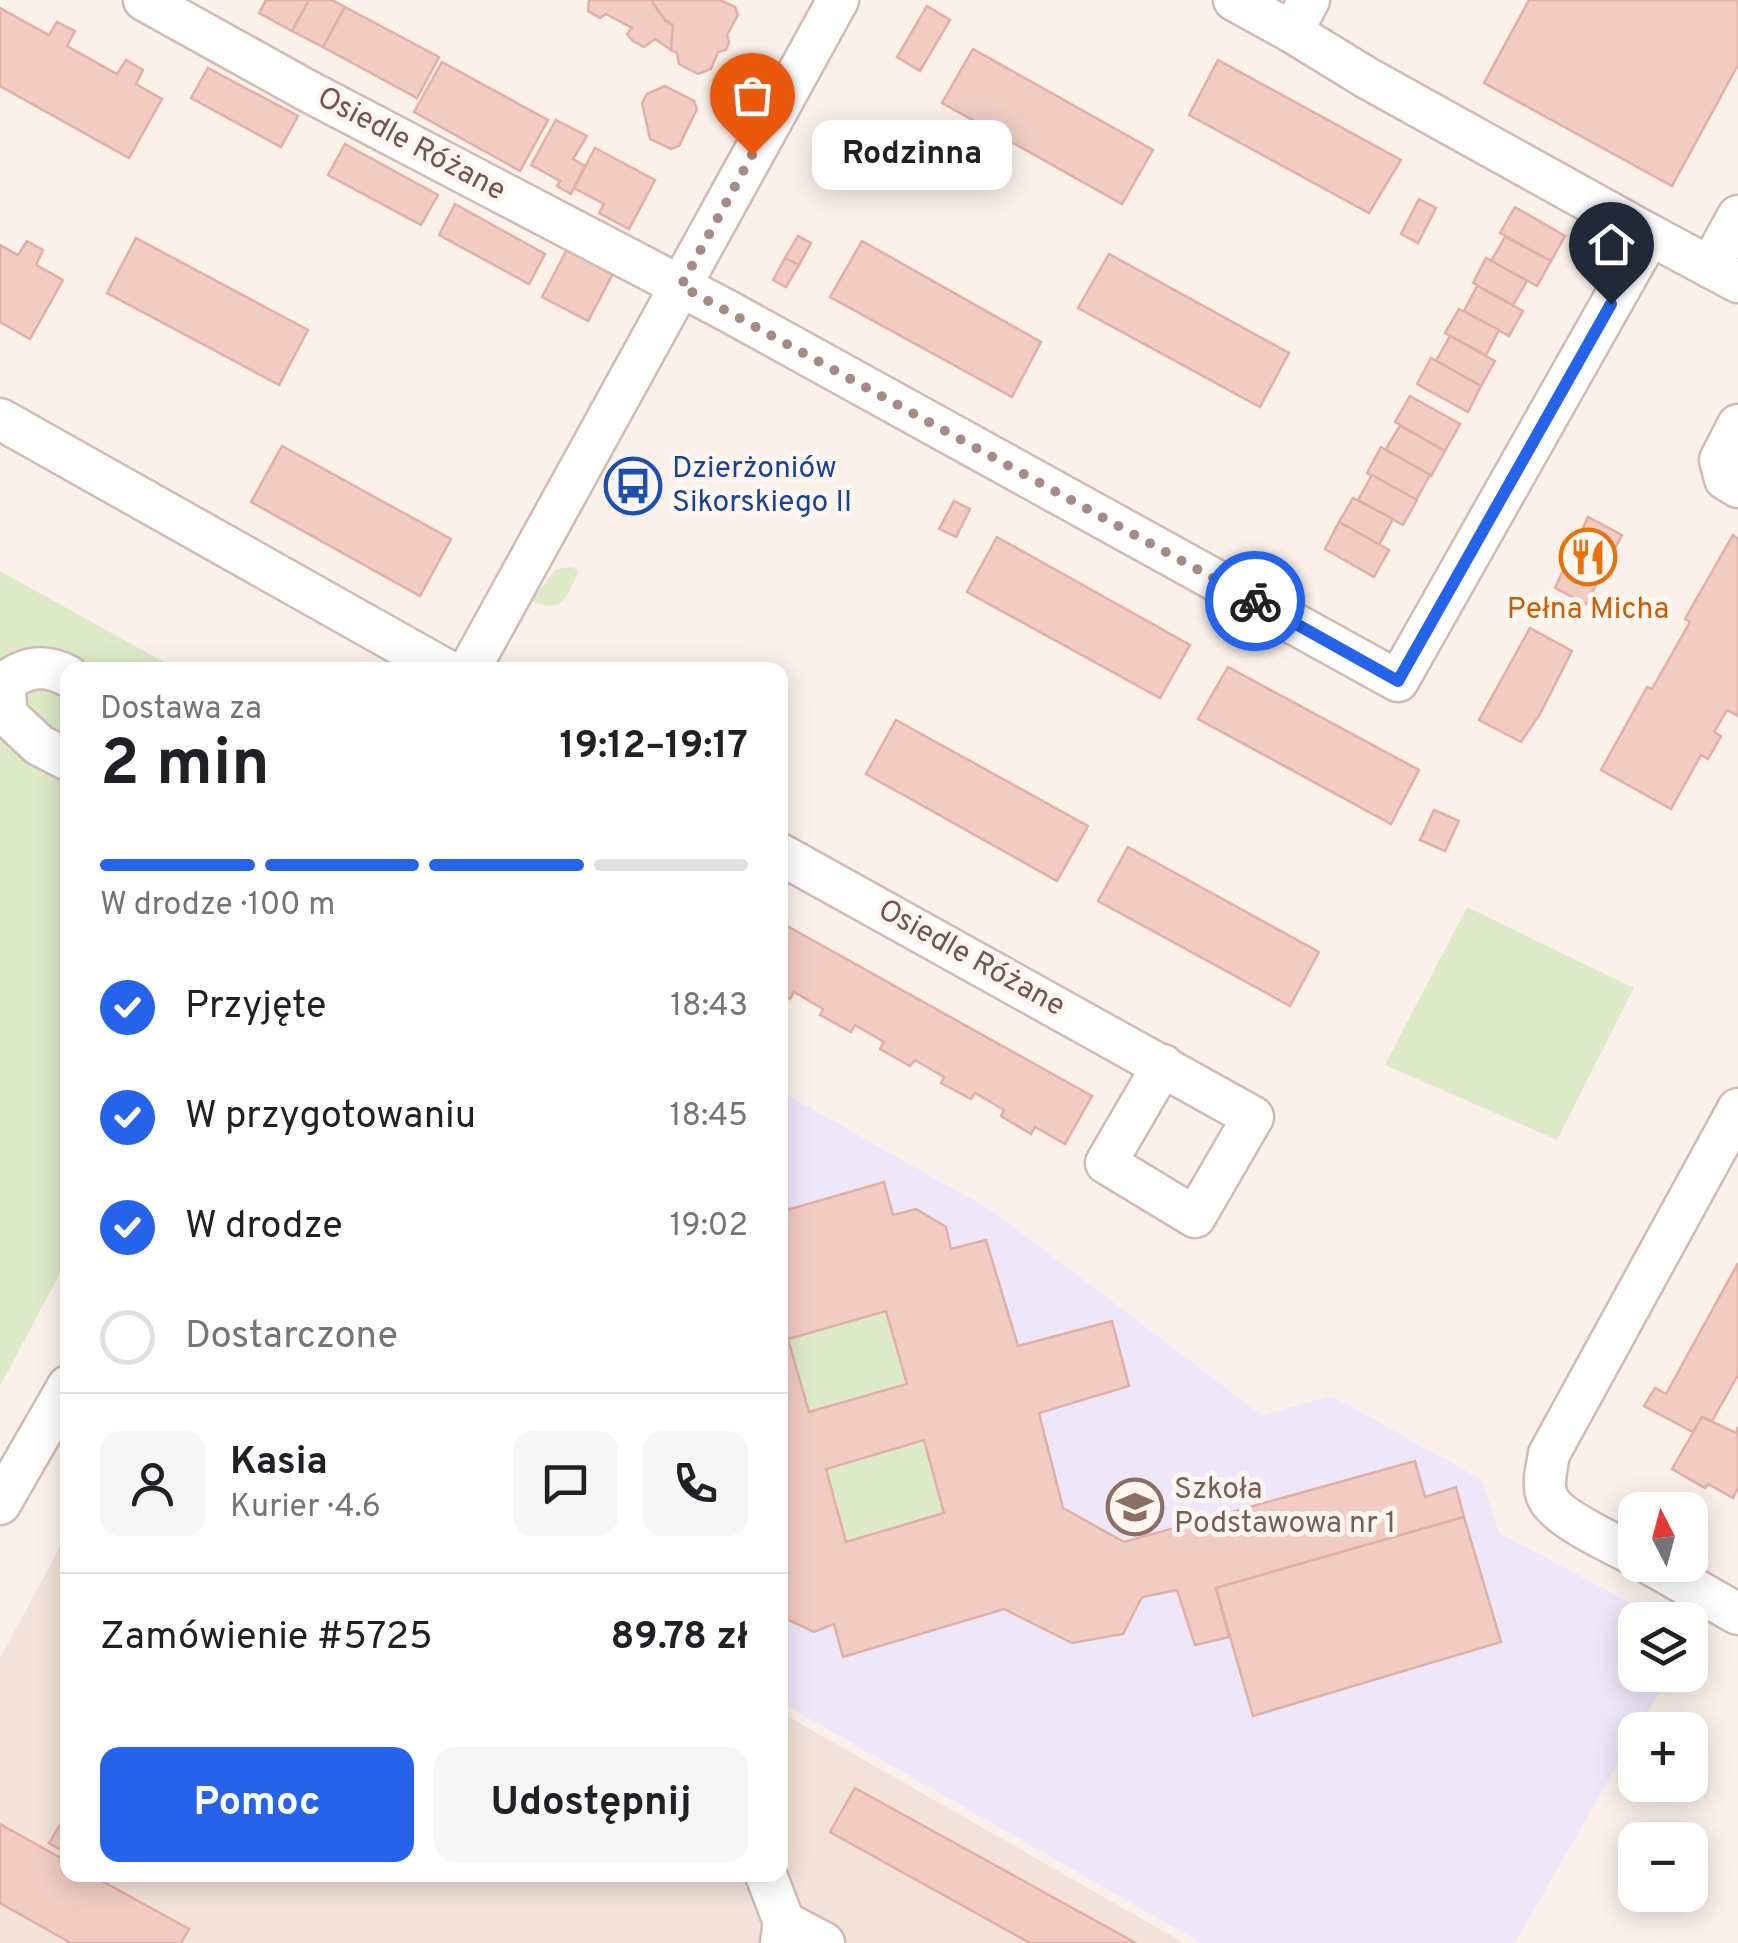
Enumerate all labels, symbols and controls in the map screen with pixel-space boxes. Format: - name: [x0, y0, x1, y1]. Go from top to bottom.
- pin: [710, 53, 795, 156]
- icon: bag: [725, 68, 780, 123]
- street label: Osiedle Różane: [310, 80, 512, 210]
- callout: Rodzinna: [812, 120, 1012, 190]
- text: Rodzinna: [842, 135, 982, 175]
- pin: [1569, 202, 1654, 305]
- icon: home: [1584, 217, 1639, 272]
- place label: Dzierżoniów Sikorskiego II: [672, 451, 852, 522]
- bus stop icon: Dzierżoniów Sikorskiego II: [603, 456, 663, 516]
- restaurant icon: Pełna Micha: [1558, 527, 1618, 587]
- courier: [1205, 551, 1305, 651]
- icon: bike: [1228, 574, 1283, 629]
- place label: Pełna Micha: [1507, 592, 1669, 629]
- text: Dostawa za: [100, 690, 262, 730]
- text: 19:12–19:17: [559, 723, 748, 772]
- text: 2 min: [100, 726, 270, 808]
- text: W drodze · 100 m: [100, 886, 335, 926]
- street label: Osiedle Różane: [871, 892, 1071, 1026]
- icon: check: [100, 980, 155, 1035]
- text: Przyjęte: [185, 983, 326, 1032]
- text: 18:43: [670, 987, 748, 1027]
- icon: check: [100, 1090, 155, 1145]
- text: W przygotowaniu: [185, 1093, 476, 1142]
- text: 18:45: [670, 1097, 748, 1137]
- icon: check: [100, 1200, 155, 1255]
- text: W drodze: [185, 1203, 343, 1252]
- text: 19:02: [670, 1207, 748, 1247]
- text: Dostarczone: [185, 1313, 398, 1362]
- button: person: [100, 1431, 205, 1536]
- button: chat: [513, 1431, 618, 1536]
- button: phone: [643, 1431, 748, 1536]
- text: Kasia: [230, 1439, 328, 1488]
- place label: Szkoła Podstawowa nr 1: [1174, 1472, 1396, 1543]
- school or university icon: Szkoła Podstawowa nr 1: [1105, 1477, 1165, 1537]
- text: Kurier · 4.6: [230, 1488, 381, 1528]
- north arrow: [1618, 1492, 1708, 1582]
- map controls: [1618, 1492, 1708, 1912]
- button: layers: [1618, 1602, 1708, 1692]
- text: Zamówienie #5725: [100, 1614, 433, 1663]
- text: 89.78 zł: [610, 1614, 748, 1663]
- button: +: [1618, 1712, 1708, 1802]
- button: Pomoc: [100, 1747, 414, 1862]
- button: Udostępnij: [434, 1747, 748, 1862]
- button: −: [1618, 1822, 1708, 1912]

